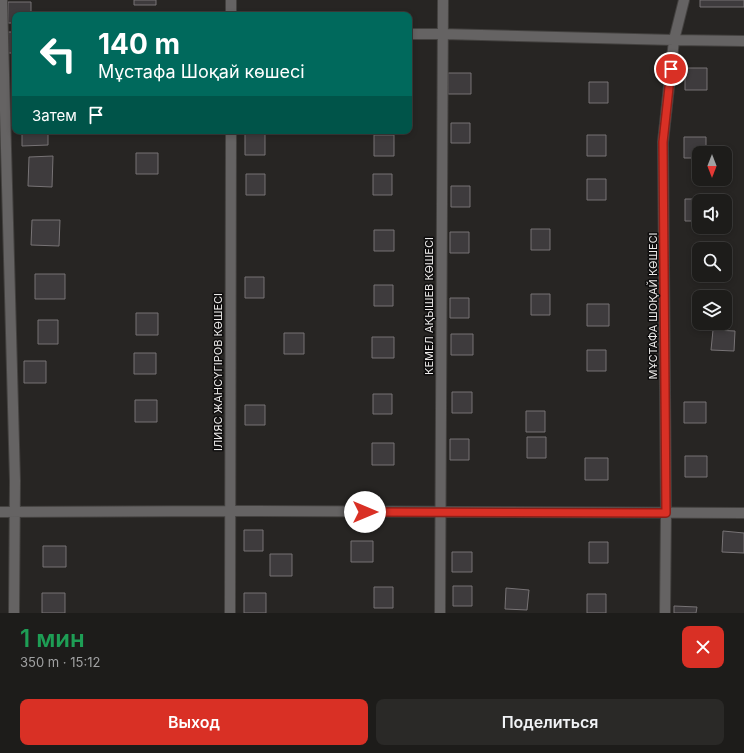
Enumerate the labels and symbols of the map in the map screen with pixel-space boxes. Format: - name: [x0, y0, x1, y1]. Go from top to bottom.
- pin: [654, 52, 688, 86]
- north arrow: [692, 146, 732, 186]
- street label: МҰСТАФА ШОҚАЙ КӨШЕСІ: [646, 232, 660, 380]
- street label: КЕМЕЛ АҚЫШЕВ КӨШЕСІ: [422, 237, 436, 375]
- street label: ІЛИЯС ЖАНСҮГІРОВ КӨШЕСІ: [211, 293, 225, 451]
- position arrow: [344, 491, 386, 533]

